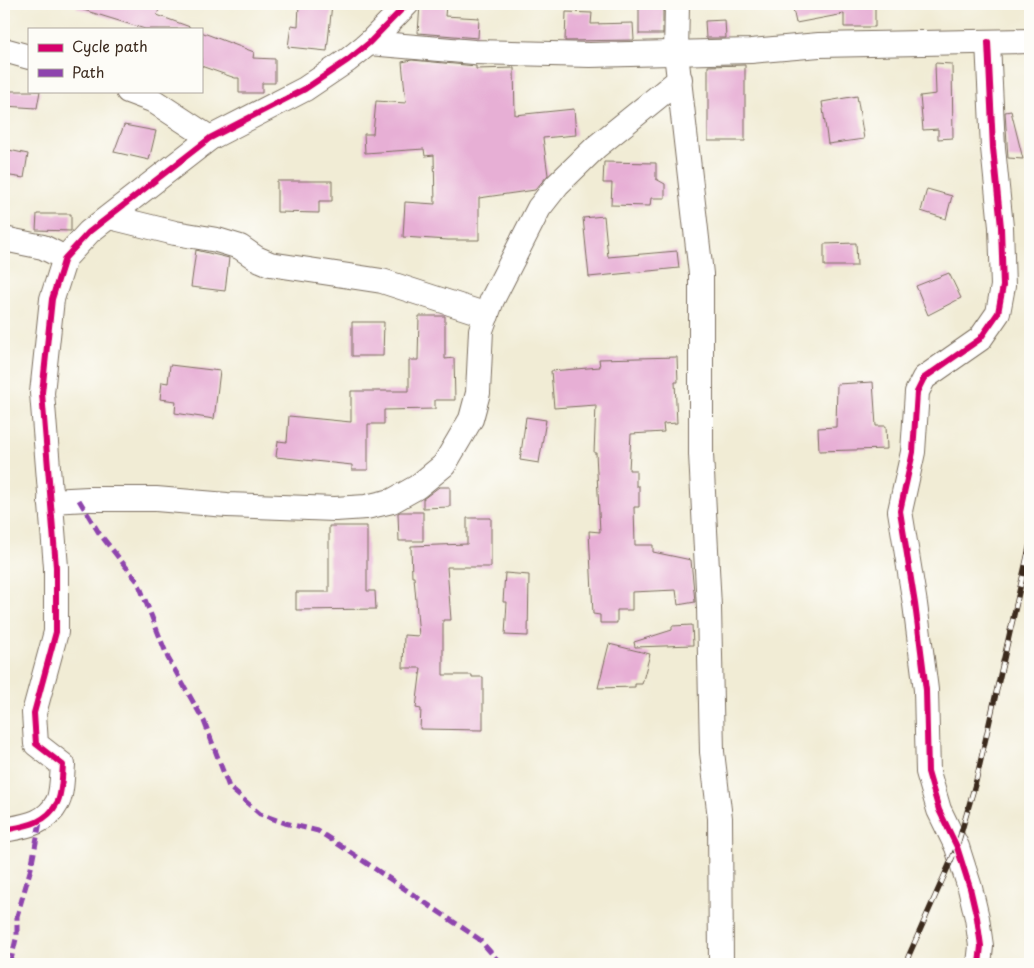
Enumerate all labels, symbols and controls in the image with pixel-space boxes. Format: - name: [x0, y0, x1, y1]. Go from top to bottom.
- legend: [28, 28, 202, 92]
- text: Cycle path: [72, 34, 148, 57]
- text: Path: [72, 60, 104, 83]

